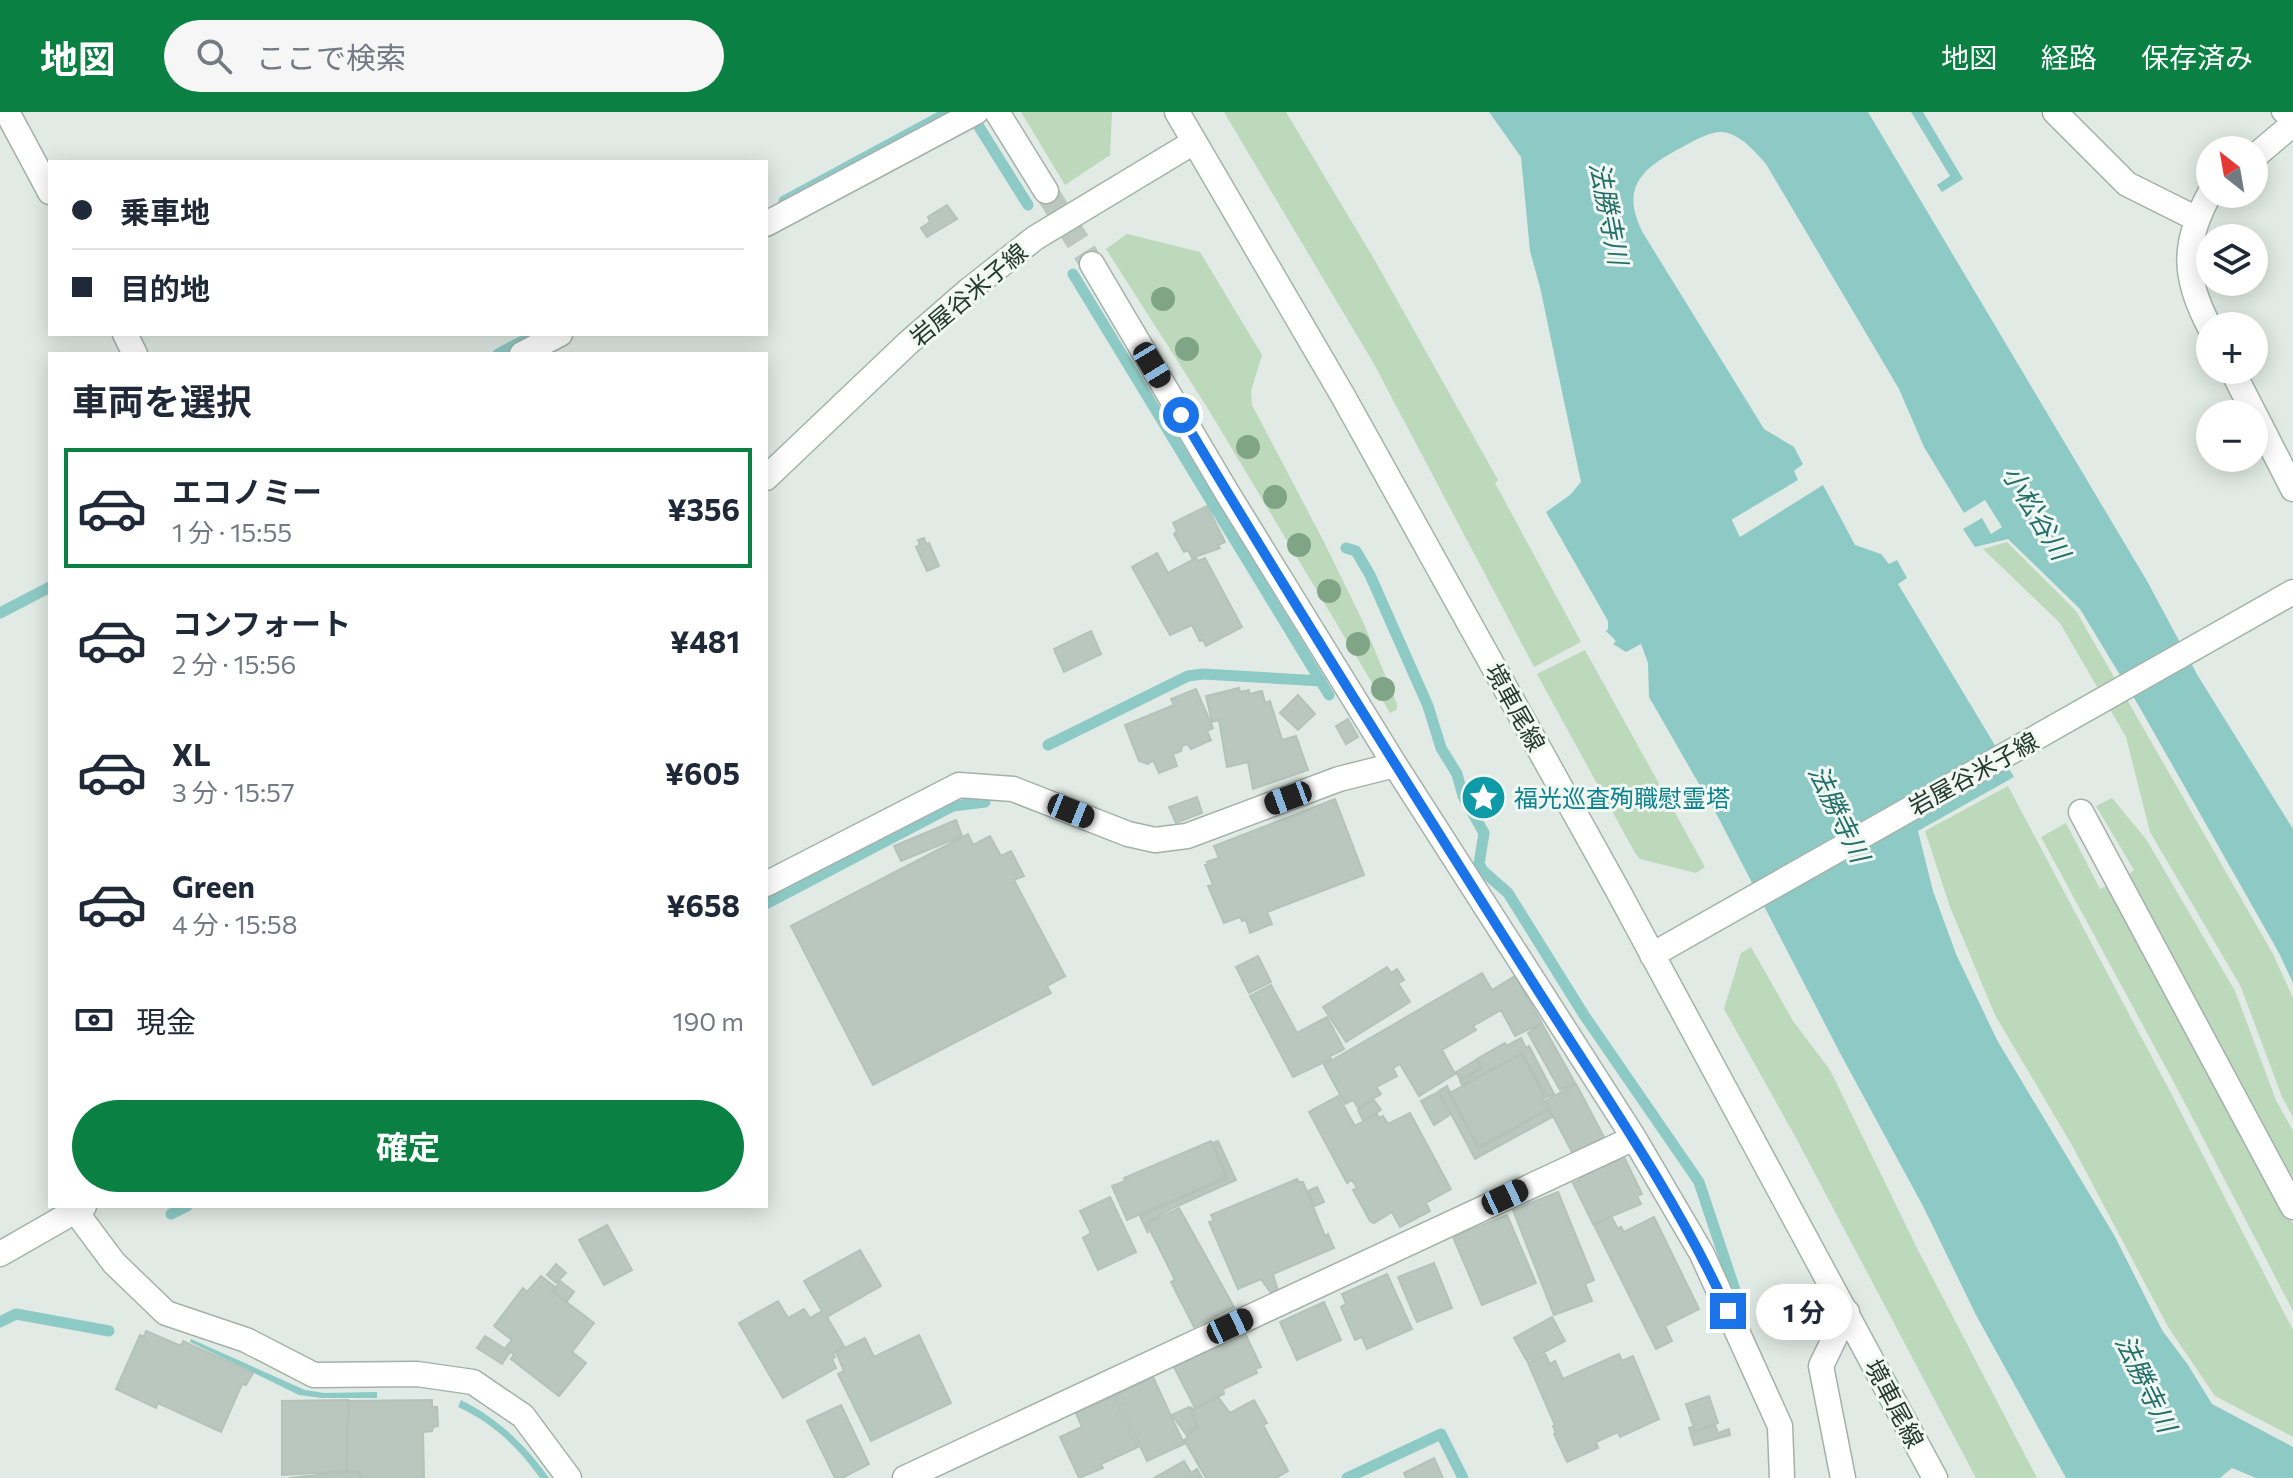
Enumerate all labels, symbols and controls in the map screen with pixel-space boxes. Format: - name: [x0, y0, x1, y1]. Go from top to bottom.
- search box: [164, 20, 724, 92]
- text: 地図: [40, 34, 116, 81]
- icon: search: [192, 34, 236, 78]
- text: ここで検索: [256, 38, 406, 75]
- text: 地図: [1941, 40, 1997, 74]
- text: 経路: [2041, 40, 2097, 74]
- text: 保存済み: [2141, 40, 2253, 74]
- north arrow: [2196, 136, 2268, 208]
- map controls: [2196, 136, 2268, 472]
- water label: 法勝寺川: [1585, 159, 1636, 270]
- text: 乗車地: [120, 192, 210, 229]
- button: layers: [2196, 224, 2268, 296]
- street label: 岩屋谷米子線: [904, 237, 1032, 351]
- text: 目的地: [120, 269, 210, 306]
- button: +: [2196, 312, 2268, 384]
- car: [1129, 338, 1175, 392]
- text: 車両を選択: [72, 378, 252, 422]
- route start: [1163, 397, 1199, 433]
- button: −: [2196, 400, 2268, 472]
- water label: 小松谷川: [1997, 459, 2079, 567]
- icon: car: [76, 472, 148, 544]
- text: エコノミー: [172, 472, 322, 509]
- text: ¥356: [667, 490, 740, 527]
- text: 1 分 · 15:55: [172, 516, 292, 547]
- icon: car: [76, 604, 148, 676]
- text: コンフォート: [172, 604, 351, 641]
- text: ¥481: [670, 622, 740, 659]
- text: 2 分 · 15:56: [172, 648, 296, 679]
- street label: 境車尾線: [1480, 658, 1552, 756]
- street label: 岩屋谷米子線: [1903, 725, 2043, 821]
- text: XL: [172, 735, 211, 772]
- icon: car: [76, 736, 148, 808]
- text: ¥605: [665, 754, 740, 791]
- water label: 法勝寺川: [1803, 759, 1878, 869]
- place icon: 福光巡査殉職慰霊塔: [1459, 773, 1507, 821]
- text: 3 分 · 15:57: [172, 776, 295, 807]
- car: [1261, 779, 1315, 817]
- place label: 福光巡査殉職慰霊塔: [1514, 783, 1730, 812]
- car: [1044, 791, 1098, 831]
- text: Green: [172, 867, 255, 904]
- icon: car: [76, 868, 148, 940]
- text: ¥658: [666, 886, 740, 923]
- text: 4 分 · 15:58: [172, 908, 298, 939]
- icon: cash: [72, 998, 116, 1042]
- text: 現金: [136, 1002, 196, 1039]
- text: 190 m: [672, 1005, 744, 1036]
- button: 確定: [72, 1100, 744, 1192]
- car: [1478, 1176, 1532, 1218]
- callout: 1 分: [1756, 1283, 1852, 1339]
- route end: [1710, 1293, 1746, 1329]
- text: 1 分: [1783, 1296, 1825, 1327]
- car: [1203, 1305, 1257, 1347]
- water label: 法勝寺川: [2110, 1329, 2185, 1439]
- street label: 境車尾線: [1860, 1354, 1930, 1452]

